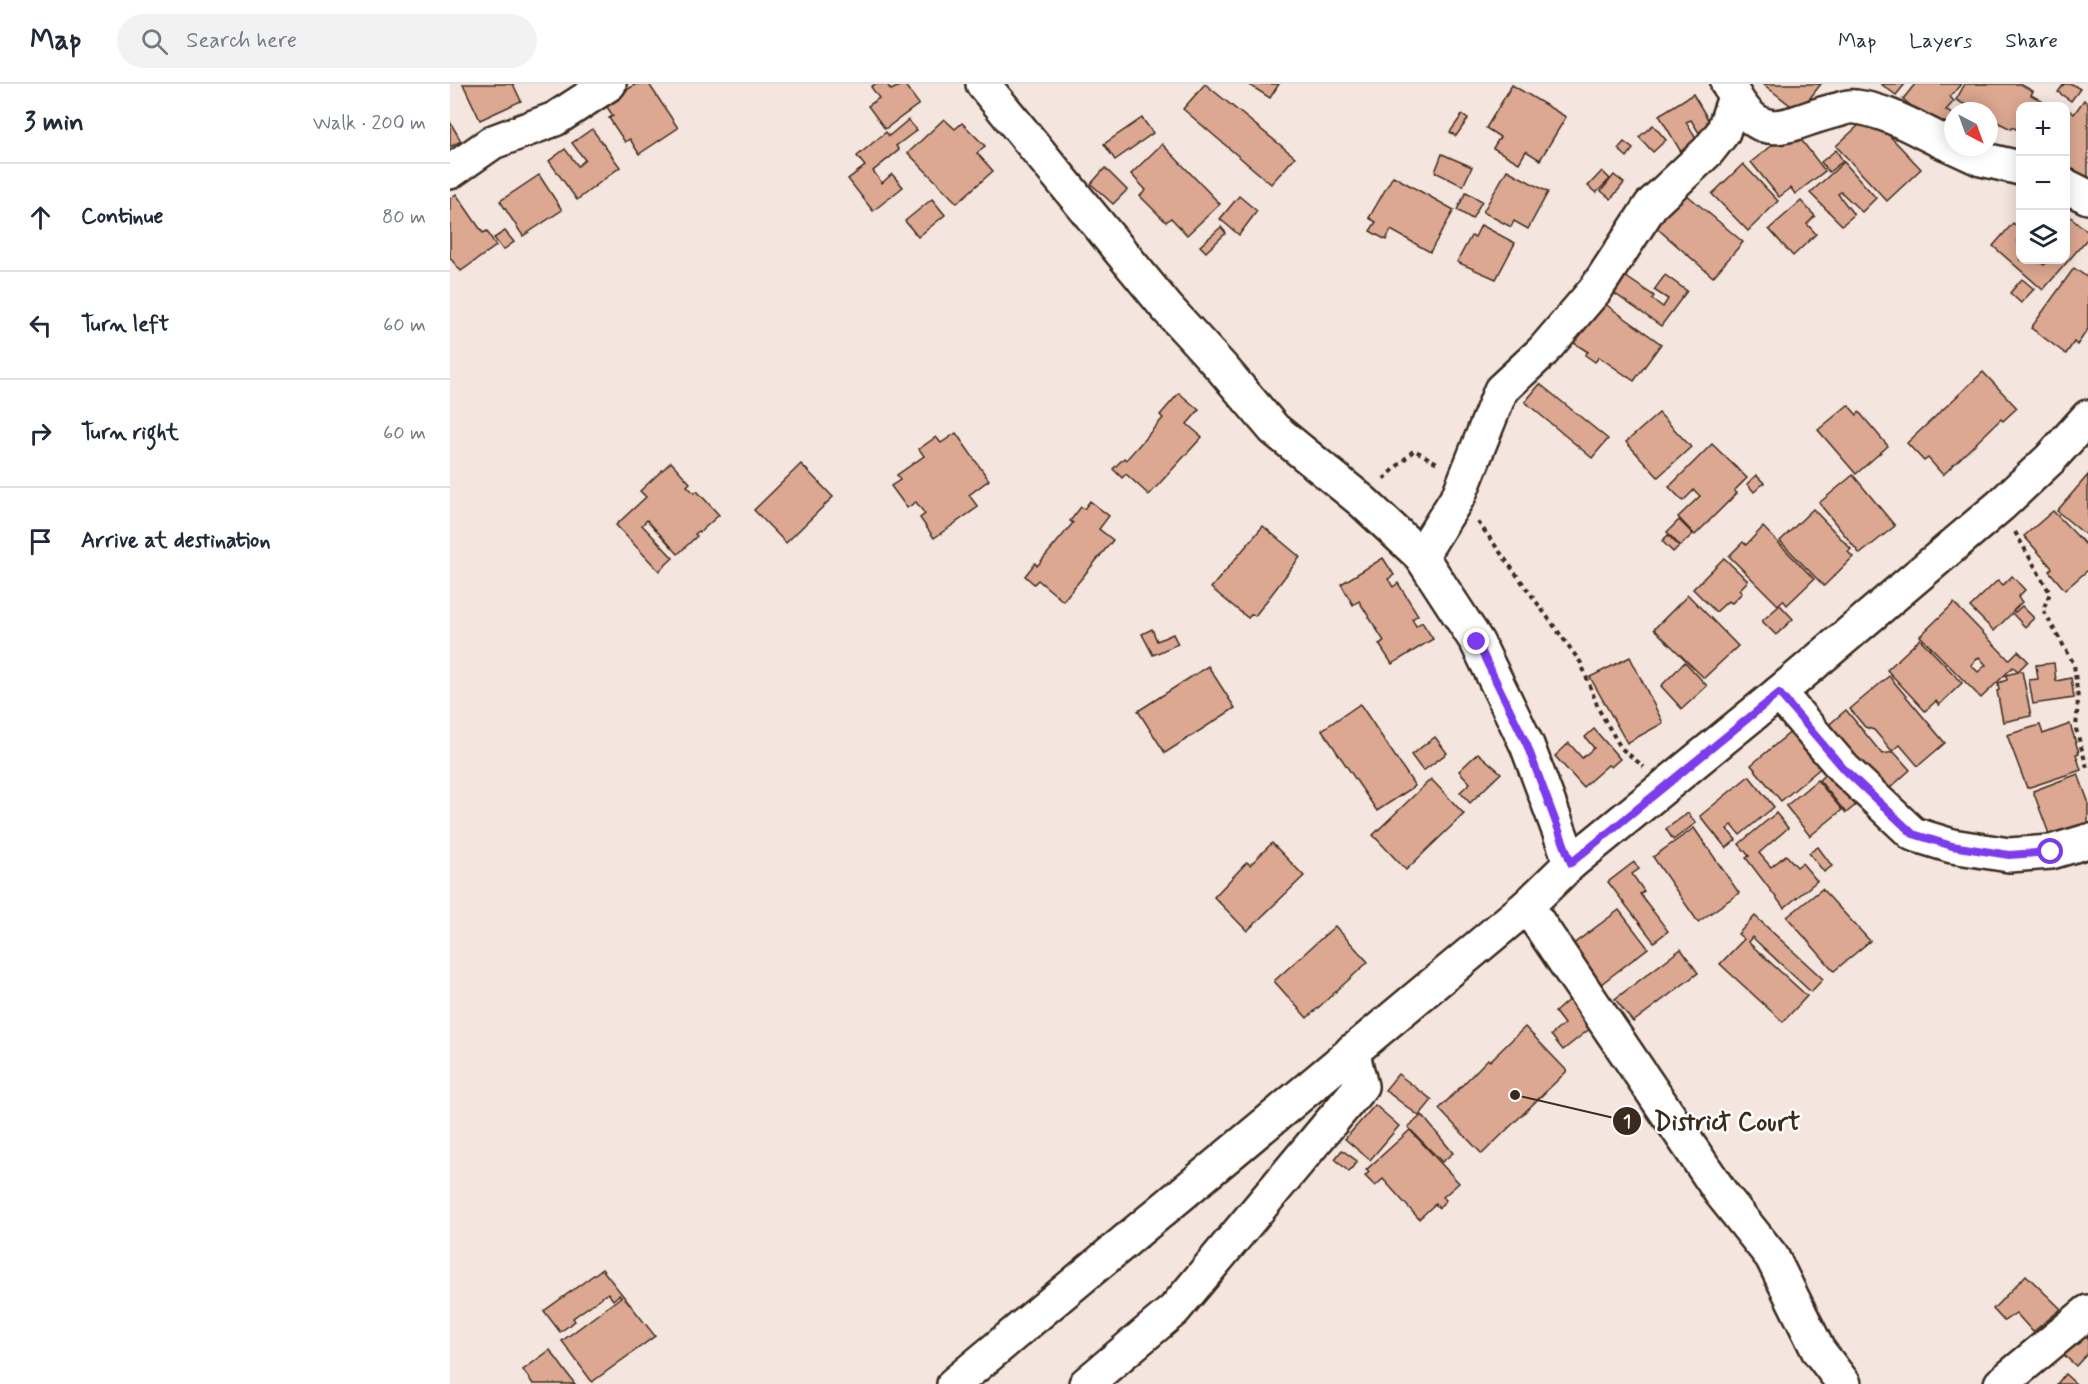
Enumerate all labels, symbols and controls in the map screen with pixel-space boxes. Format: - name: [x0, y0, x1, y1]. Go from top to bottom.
- search box: [117, 14, 537, 68]
- text: Map: [30, 23, 81, 60]
- icon: search: [138, 25, 171, 58]
- text: Search here: [186, 27, 297, 55]
- text: Map: [1838, 27, 1876, 55]
- text: Layers: [1909, 27, 1972, 55]
- text: Share: [2005, 27, 2058, 55]
- north arrow: [1944, 102, 1998, 156]
- map controls: [2016, 102, 2070, 264]
- button: +: [2016, 102, 2070, 156]
- text: 3 min: [24, 106, 84, 140]
- text: Walk · 200 m: [313, 110, 426, 137]
- button: −: [2016, 156, 2070, 210]
- icon: ahead: [24, 201, 57, 234]
- text: Continue: [81, 203, 163, 231]
- text: 80 m: [382, 204, 426, 231]
- button: layers: [2016, 210, 2070, 264]
- icon: left: [24, 309, 57, 342]
- text: Turn left: [81, 311, 169, 339]
- text: 60 m: [383, 312, 426, 339]
- icon: right: [24, 417, 57, 450]
- text: Turn right: [81, 419, 179, 447]
- text: 60 m: [383, 420, 426, 447]
- icon: arrive: [24, 525, 57, 558]
- text: Arrive at destination: [81, 527, 271, 555]
- route end: [1463, 628, 1489, 654]
- route start: [2037, 838, 2063, 864]
- callout: District Court: [1612, 1099, 1812, 1143]
- text: District Court: [1654, 1106, 1800, 1140]
- text: 1: [1623, 1110, 1631, 1134]

